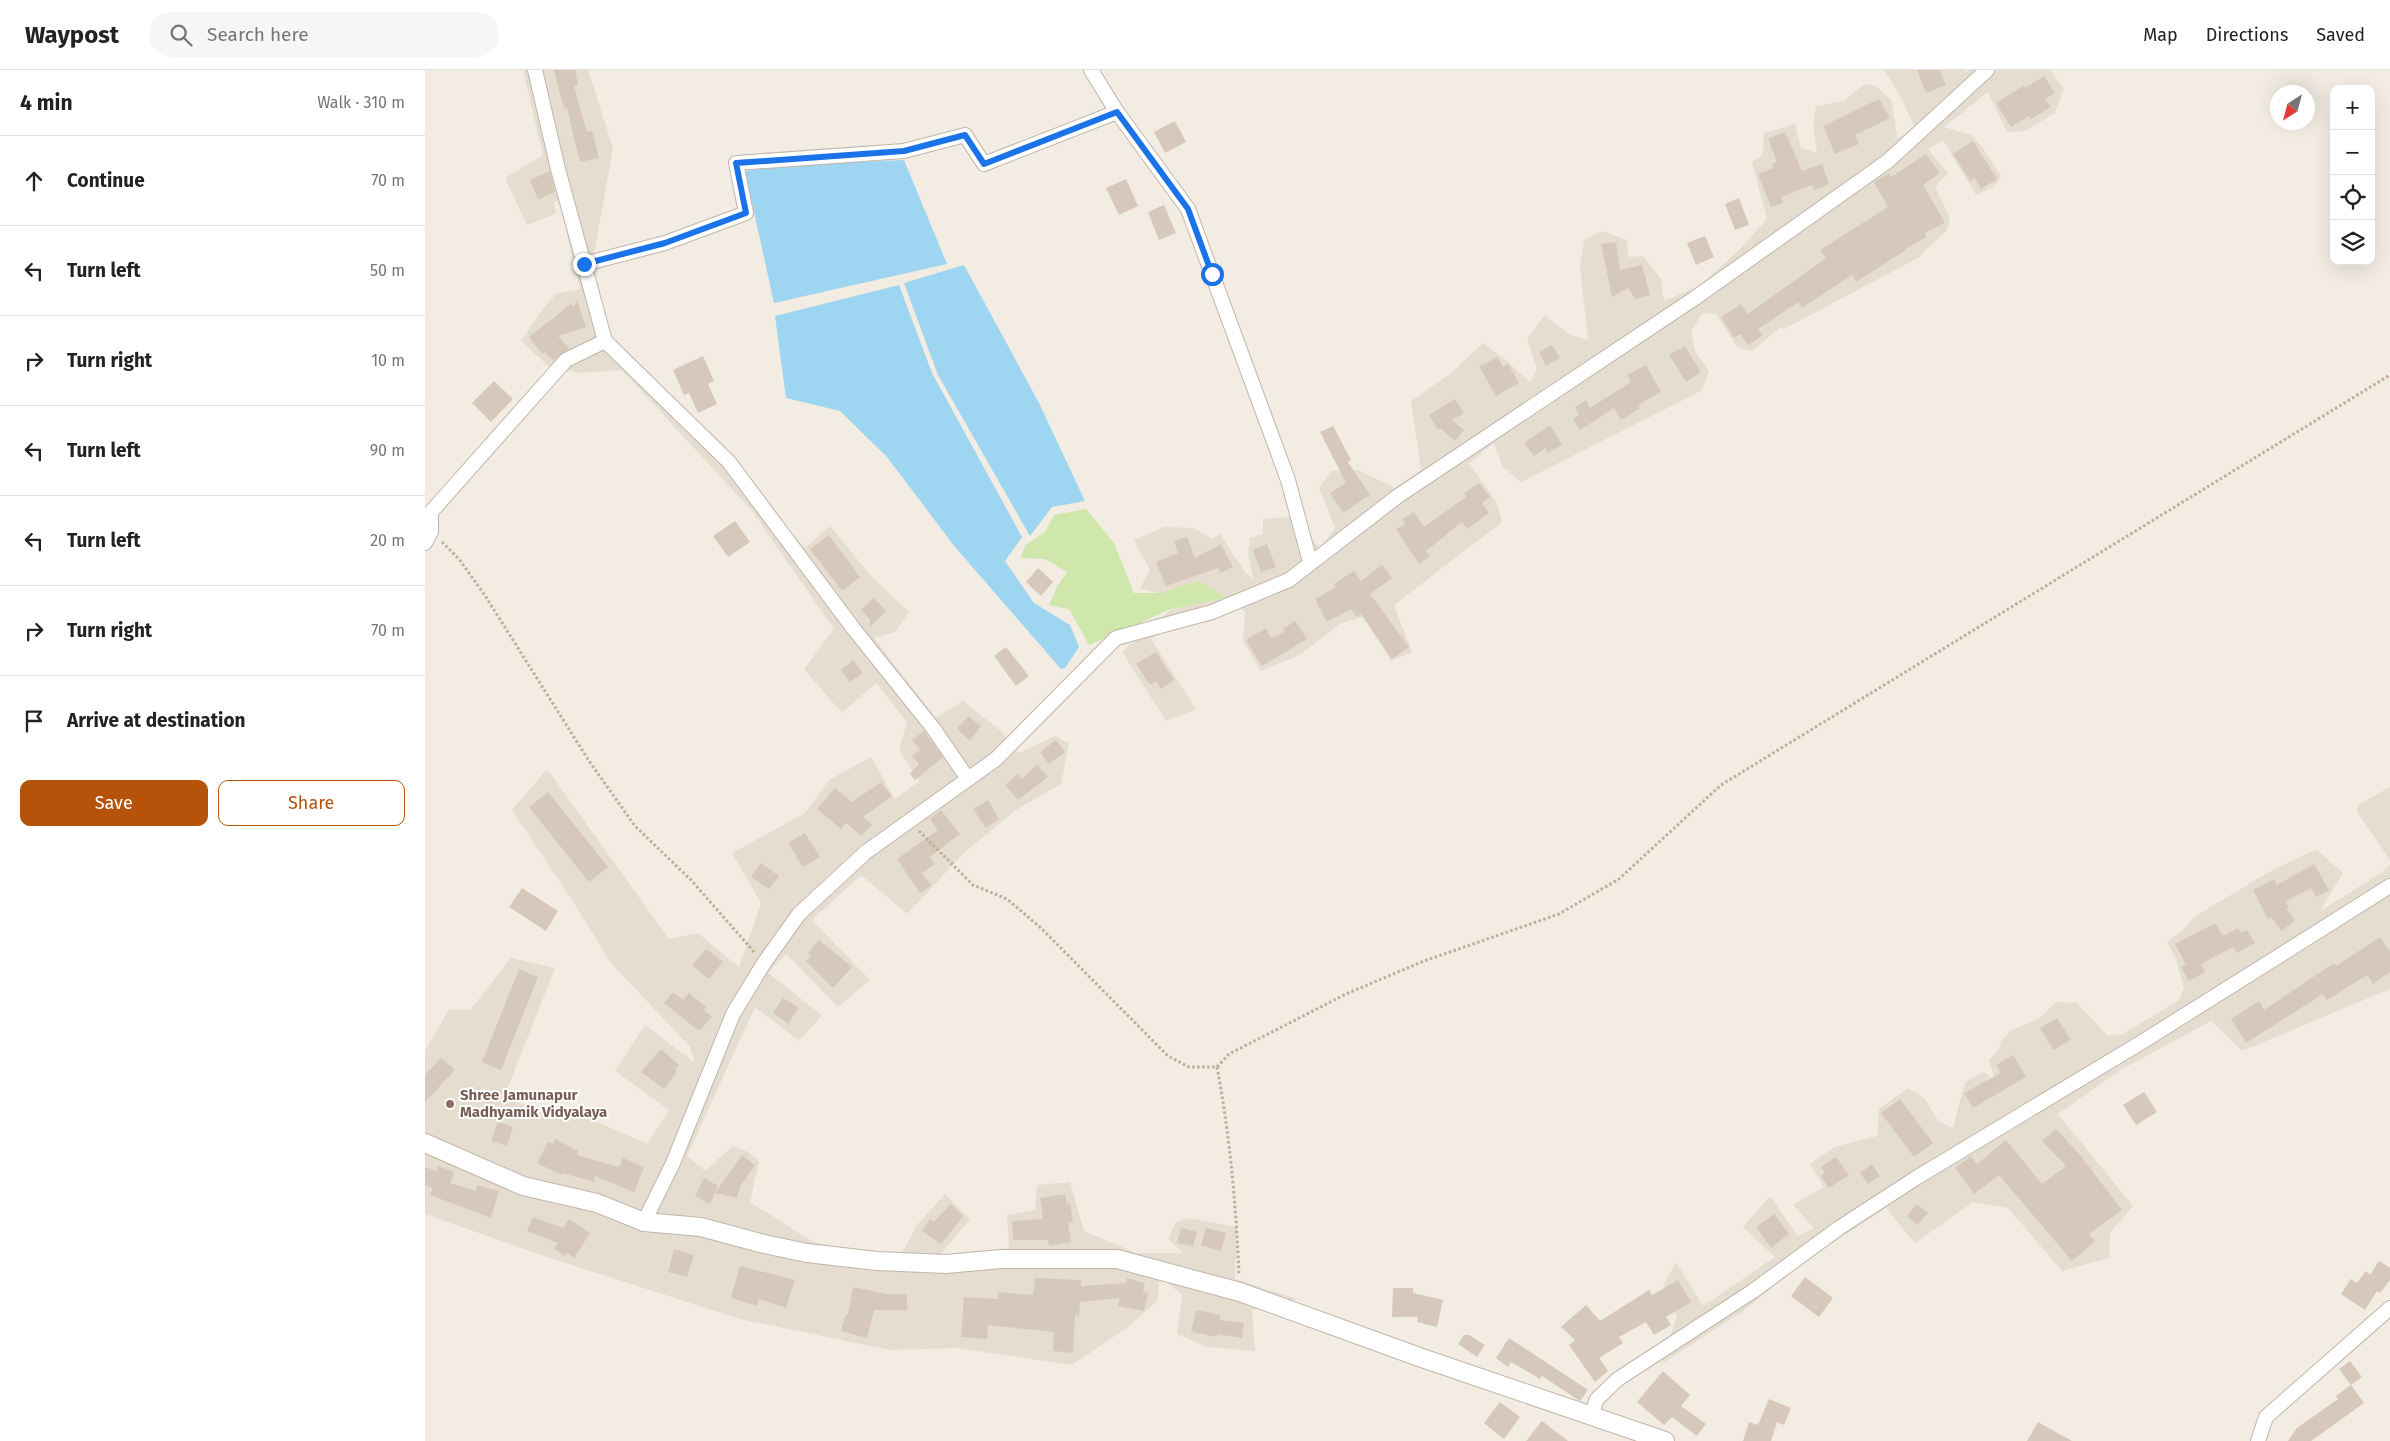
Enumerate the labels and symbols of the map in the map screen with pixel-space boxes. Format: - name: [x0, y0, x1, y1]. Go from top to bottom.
- north arrow: [2270, 85, 2315, 130]
- route end: [573, 253, 596, 276]
- route start: [1201, 263, 1224, 286]
- place label: Shree Jamunapur Madhyamik Vidyalaya: [460, 1086, 607, 1121]
- marker: Shree Jamunapur Madhyamik Vidyalaya: [444, 1098, 456, 1110]

